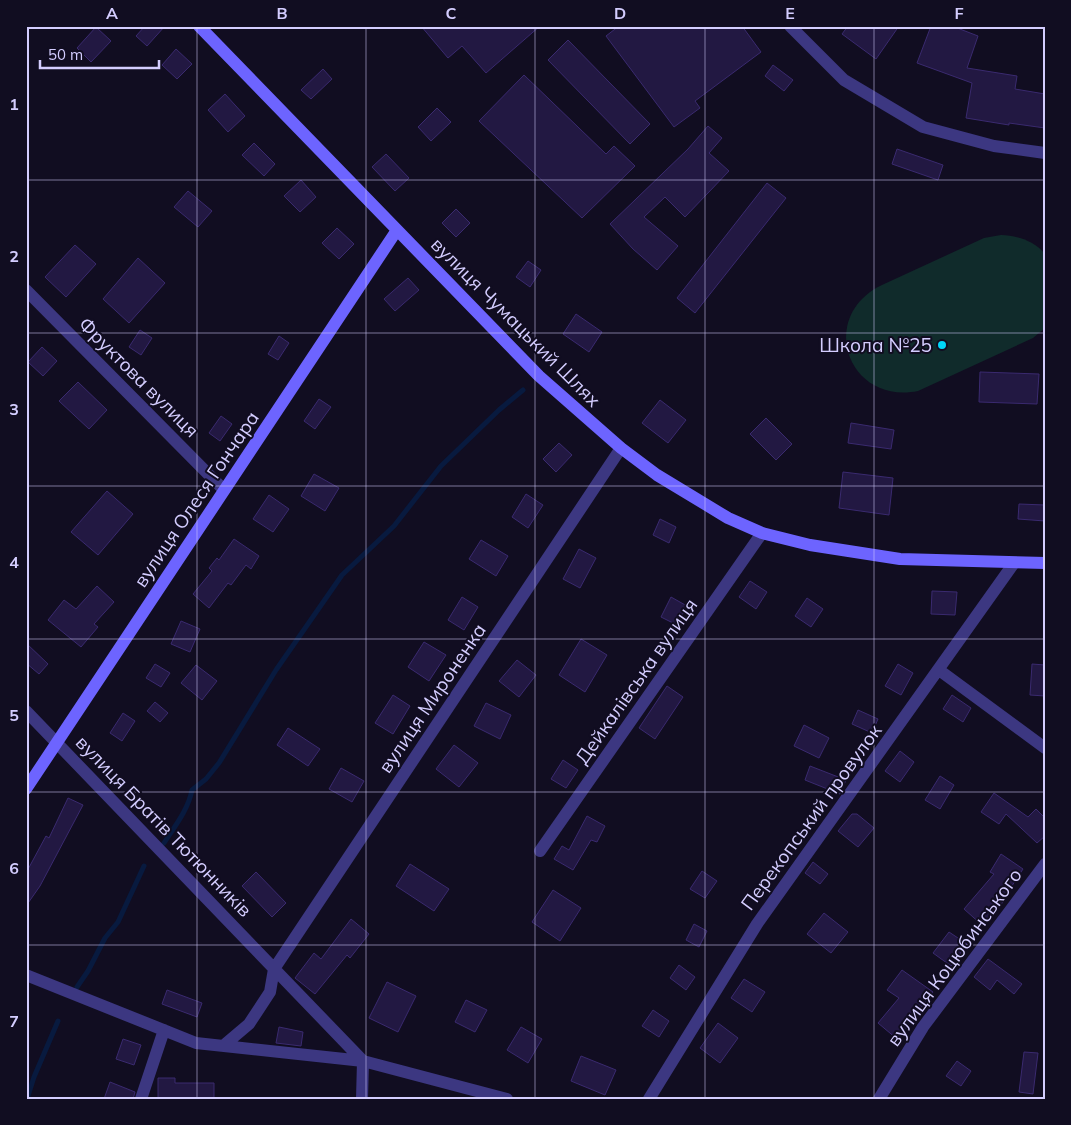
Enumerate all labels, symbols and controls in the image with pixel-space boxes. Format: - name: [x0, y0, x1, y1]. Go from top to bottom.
- text: A: [106, 3, 118, 23]
- text: B: [276, 3, 288, 23]
- text: C: [446, 3, 457, 23]
- text: D: [614, 3, 626, 23]
- text: E: [785, 3, 795, 23]
- text: F: [954, 3, 964, 23]
- scale bar: [40, 38, 159, 70]
- text: 50 m: [48, 45, 83, 64]
- text: 1: [9, 94, 19, 114]
- street label: вулиця Чумацький Шлях: [426, 232, 606, 412]
- text: 2: [9, 246, 19, 266]
- street label: Фруктова вулиця: [74, 312, 204, 442]
- place label: Школа №25: [819, 333, 932, 357]
- marker: Школа №25: [936, 339, 948, 351]
- text: 3: [9, 399, 19, 419]
- street label: вулиця Олеся Гончара: [128, 406, 264, 592]
- text: 4: [9, 552, 19, 572]
- street label: Дейкалівська вулиця: [570, 593, 702, 769]
- street label: вулиця Мироненка: [373, 619, 491, 777]
- text: 5: [9, 705, 19, 725]
- street label: Перекопський провулок: [735, 719, 887, 915]
- street label: вулиця Братів Тютюнників: [71, 730, 257, 922]
- text: 6: [9, 858, 19, 878]
- street label: вулиця Коцюбинського: [881, 863, 1027, 1051]
- text: 7: [9, 1011, 19, 1031]

